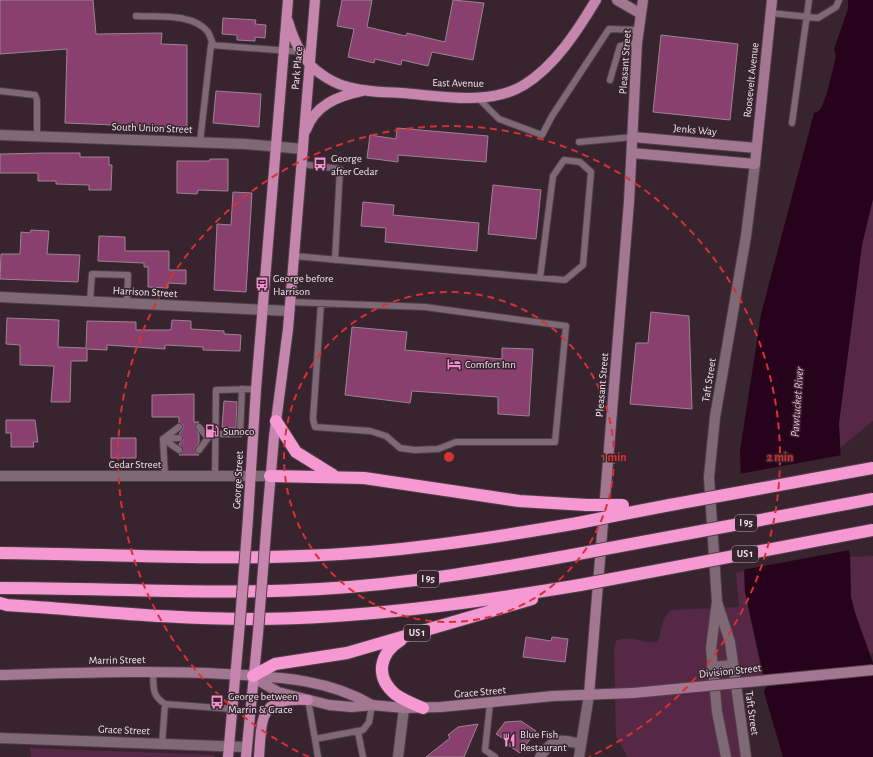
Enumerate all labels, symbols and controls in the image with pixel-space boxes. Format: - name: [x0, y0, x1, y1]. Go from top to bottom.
- street label: Pleasant Street: [617, 29, 633, 95]
- street label: Roosevelt Avenue: [742, 42, 760, 118]
- street label: Park Place: [290, 46, 304, 90]
- street label: East Avenue: [432, 77, 484, 89]
- street label: South Union Street: [111, 121, 193, 135]
- street label: Jenks Way: [673, 123, 718, 137]
- place label: George after Cedar: [331, 153, 378, 177]
- bus stop icon: George after Cedar: [312, 156, 328, 172]
- place label: George before Harrison: [273, 273, 333, 297]
- bus stop icon: George before Harrison: [254, 276, 270, 292]
- street label: Harrison Street: [112, 285, 178, 299]
- street label: Pleasant Street: [594, 352, 610, 418]
- hotel icon: Comfort Inn: [446, 356, 462, 372]
- street label: Taft Street: [700, 357, 718, 403]
- place label: Comfort Inn: [465, 359, 516, 370]
- water label: Pawtucket River: [789, 365, 806, 437]
- fuel station icon: Sunoco: [204, 423, 220, 439]
- place label: Sunoco: [223, 426, 254, 437]
- street label: George Street: [231, 450, 245, 509]
- centre of rings: [442, 450, 456, 464]
- text: 1 min: [601, 451, 627, 463]
- text: 2 min: [767, 451, 793, 463]
- street label: Cedar Street: [109, 459, 162, 470]
- road number: I 95: [735, 515, 757, 531]
- road number: US 1: [732, 546, 758, 562]
- road number: I 95: [417, 571, 439, 587]
- road number: US 1: [404, 625, 430, 641]
- street label: Marrin Street: [89, 654, 146, 666]
- street label: Division Street: [698, 662, 762, 680]
- street label: Grace Street: [454, 684, 507, 700]
- street label: Taft Street: [743, 690, 761, 736]
- place label: George between Marrin & Grace: [228, 691, 298, 715]
- bus stop icon: George between Marrin & Grace: [209, 694, 225, 710]
- street label: Grace Street: [98, 724, 151, 736]
- place label: Blue Fish Restaurant: [520, 729, 567, 753]
- restaurant icon: Blue Fish Restaurant: [501, 732, 517, 748]

